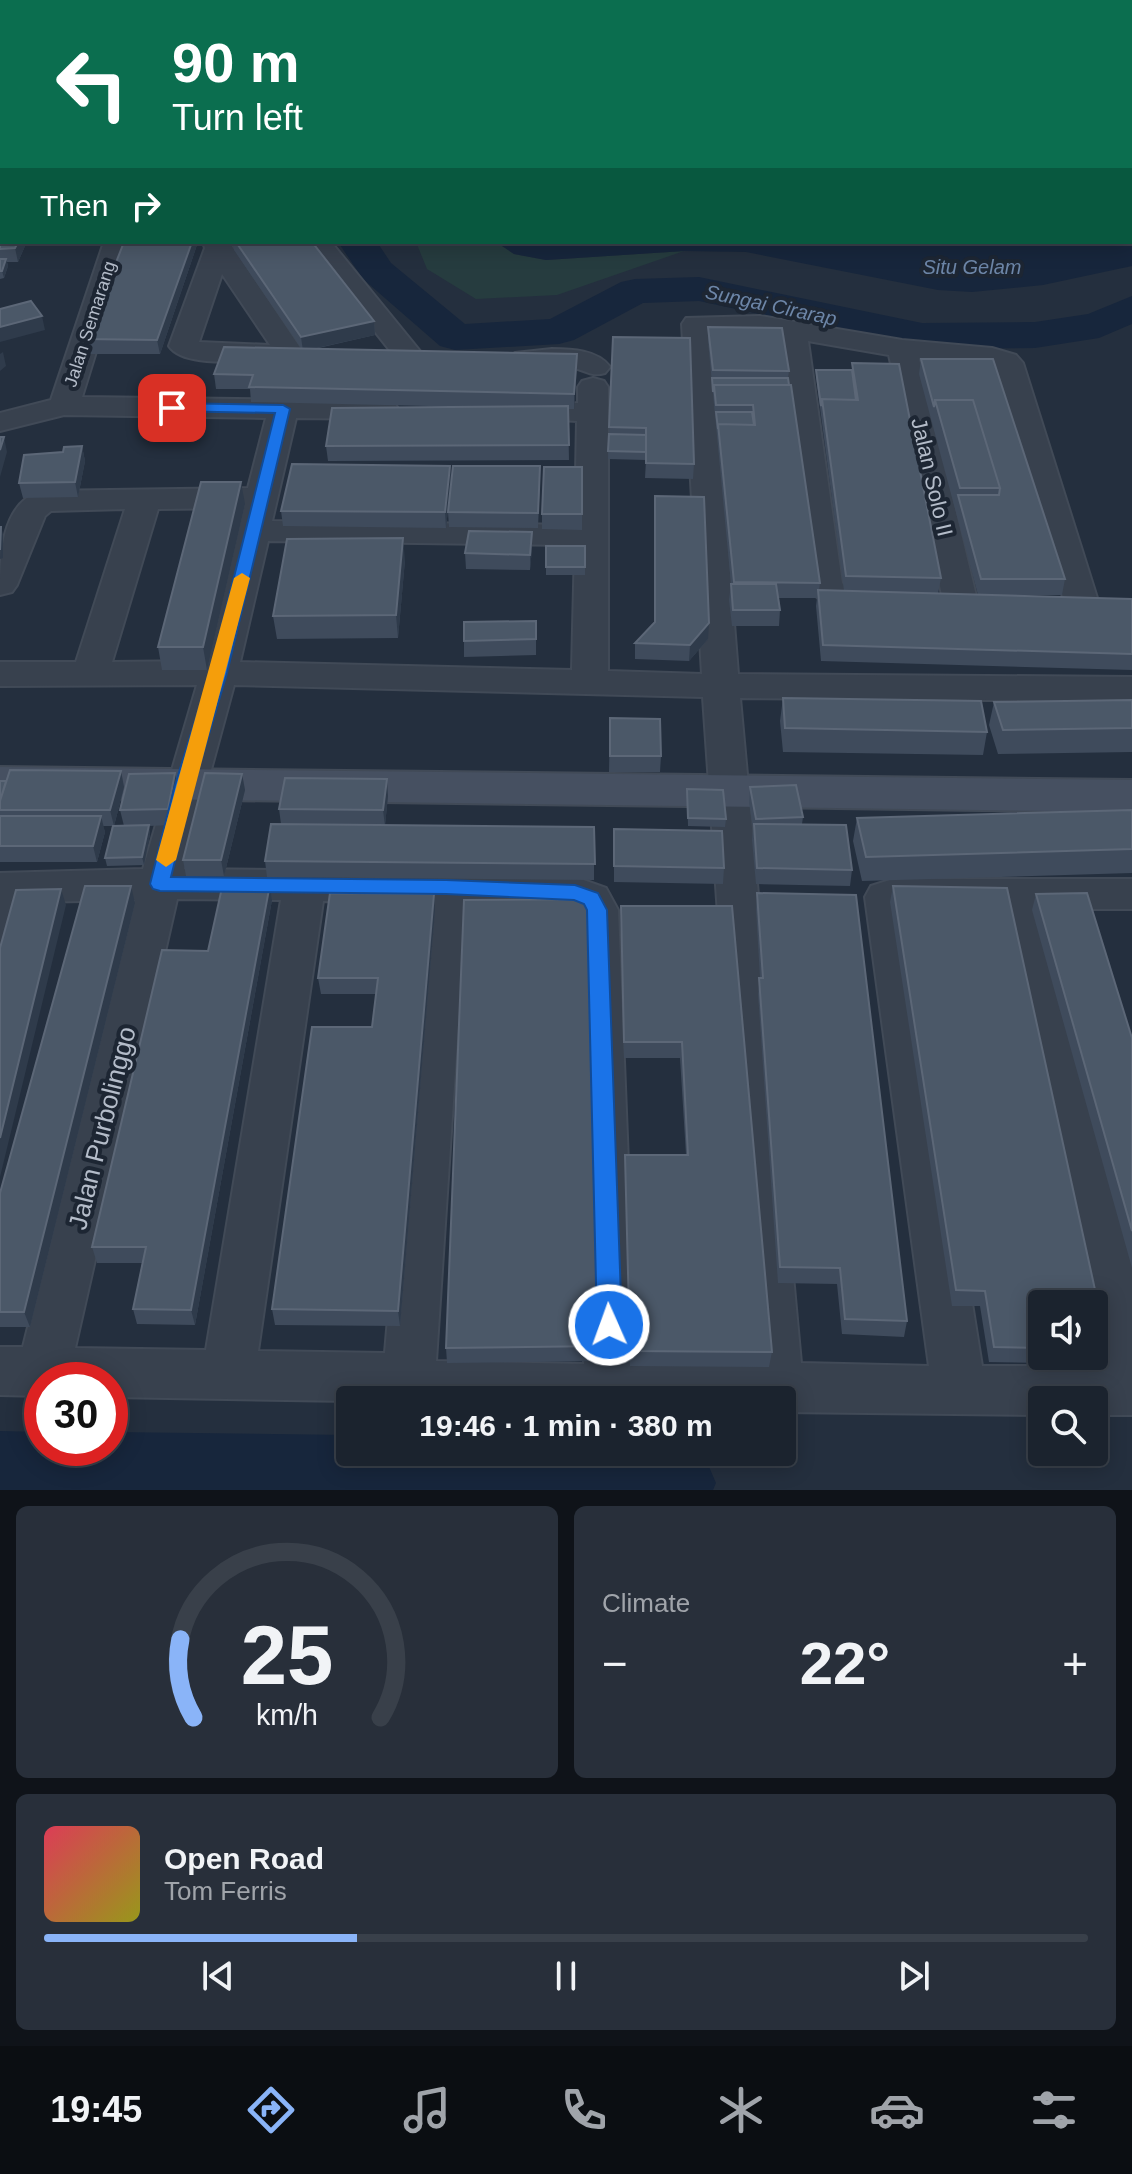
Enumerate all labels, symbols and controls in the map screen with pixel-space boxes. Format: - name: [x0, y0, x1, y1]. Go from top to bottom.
- text: 90 m: [172, 31, 300, 94]
- icon: left: [40, 32, 144, 136]
- text: Turn left: [172, 97, 303, 138]
- icon: right: [124, 184, 168, 228]
- text: Then: [40, 189, 108, 222]
- water label: Situ Gelam: [923, 256, 1021, 278]
- street label: Jalan Semarang: [60, 259, 120, 389]
- water label: Sungai Cirarap: [703, 280, 839, 330]
- pin: [138, 374, 206, 442]
- icon: arrive: [150, 386, 194, 430]
- street label: Jalan Solo II: [906, 415, 958, 539]
- street label: Jalan Purbolinggo: [62, 1023, 142, 1233]
- position arrow: [567, 1283, 651, 1367]
- map controls: [1028, 1290, 1108, 1466]
- button: sound: [1028, 1290, 1108, 1370]
- speed limit sign: 30: [24, 1362, 128, 1466]
- button: search: [1028, 1386, 1108, 1466]
- text: 19:46 · 1 min · 380 m: [419, 1409, 713, 1442]
- text: Climate: [602, 1588, 690, 1618]
- text: 25: [241, 1609, 333, 1702]
- text: 22°: [800, 1630, 890, 1697]
- text: −: [602, 1639, 628, 1688]
- text: +: [1062, 1639, 1088, 1688]
- text: km/h: [256, 1699, 318, 1731]
- text: Open Road: [164, 1842, 324, 1875]
- text: Tom Ferris: [164, 1876, 287, 1906]
- icon: previous: [196, 1954, 240, 1998]
- icon: pause: [544, 1954, 588, 1998]
- icon: next: [892, 1954, 936, 1998]
- icon: directions: [243, 2082, 299, 2138]
- icon: music: [399, 2082, 455, 2138]
- icon: phone: [556, 2082, 612, 2138]
- icon: climate: [713, 2082, 769, 2138]
- icon: car: [869, 2082, 925, 2138]
- icon: filters: [1026, 2082, 1082, 2138]
- text: 19:45: [50, 2089, 142, 2130]

